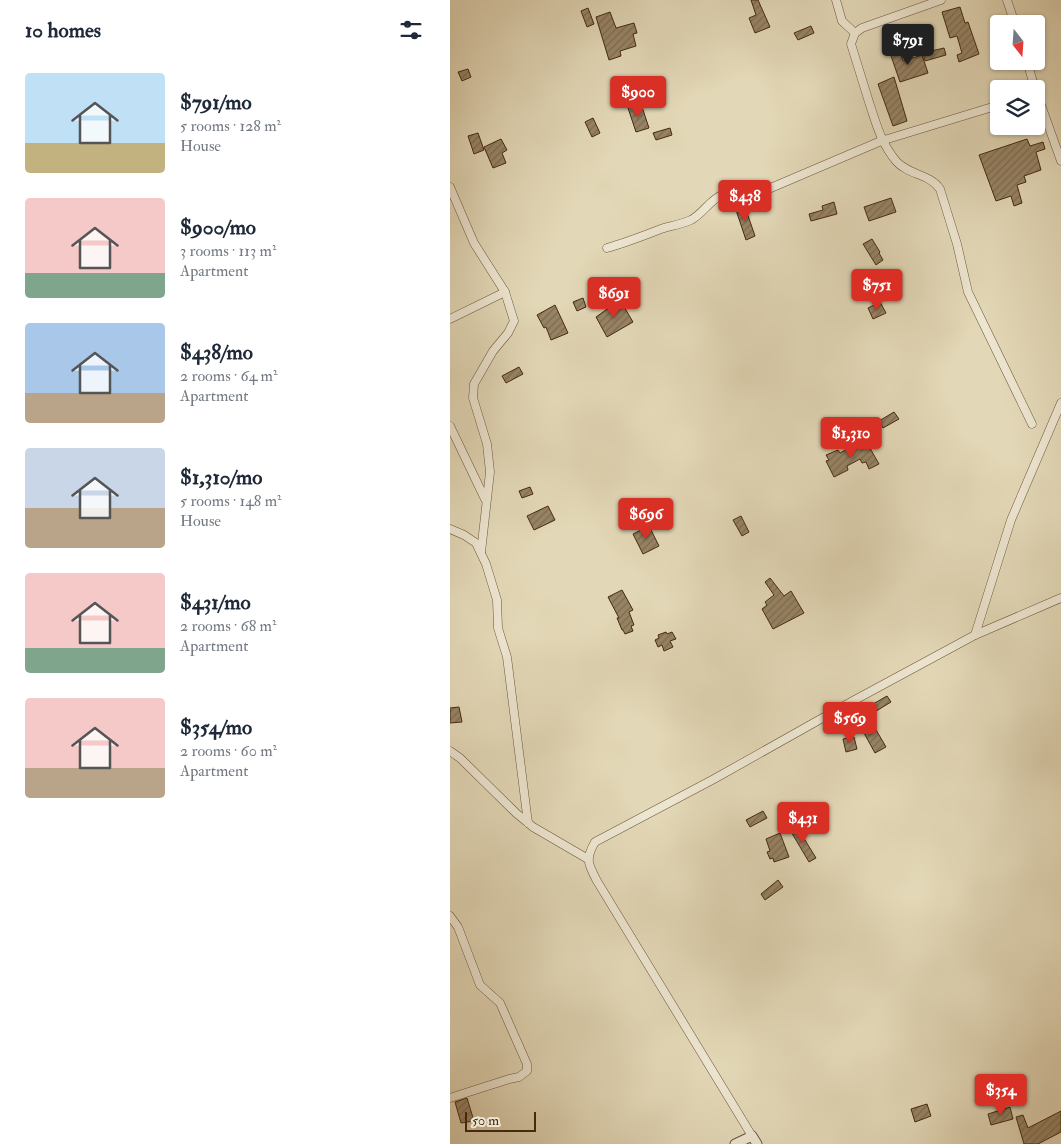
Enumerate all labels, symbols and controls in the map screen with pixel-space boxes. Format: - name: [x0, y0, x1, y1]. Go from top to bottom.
- north arrow: [990, 15, 1045, 70]
- map controls: [990, 15, 1045, 135]
- icon: filters: [397, 16, 425, 44]
- text: 10 homes: [25, 17, 101, 44]
- pin: $791: [878, 23, 938, 66]
- text: $791: [893, 30, 923, 50]
- pin: $900: [608, 76, 668, 118]
- button: layers: [990, 80, 1045, 135]
- text: $900: [621, 82, 655, 102]
- text: $791/mo: [180, 89, 252, 116]
- icon: home: [65, 93, 125, 153]
- text: 5 rooms · 128 m²: [180, 116, 281, 136]
- text: House: [180, 136, 221, 156]
- pin: $438: [715, 180, 775, 222]
- text: $438: [729, 186, 761, 206]
- text: $900/mo: [180, 214, 256, 241]
- icon: home: [65, 218, 125, 278]
- text: 3 rooms · 113 m²: [180, 241, 276, 261]
- text: Apartment: [180, 261, 248, 281]
- pin: $751: [847, 268, 907, 311]
- text: $751: [862, 275, 892, 295]
- pin: $691: [584, 276, 644, 319]
- text: $691: [599, 283, 629, 303]
- text: $438/mo: [180, 339, 253, 366]
- icon: home: [65, 343, 125, 403]
- text: 2 rooms · 64 m²: [180, 366, 278, 386]
- text: Apartment: [180, 386, 248, 406]
- pin: $1,310: [810, 416, 892, 459]
- text: $1,310: [832, 423, 870, 443]
- text: $1,310/mo: [180, 464, 262, 491]
- icon: home: [65, 468, 125, 528]
- text: 5 rooms · 148 m²: [180, 491, 282, 511]
- pin: $696: [616, 498, 676, 540]
- text: $696: [629, 504, 663, 524]
- text: House: [180, 511, 221, 531]
- text: $431/mo: [180, 589, 251, 616]
- icon: home: [65, 593, 125, 653]
- text: 2 rooms · 68 m²: [180, 616, 276, 636]
- text: Apartment: [180, 636, 248, 656]
- pin: $569: [820, 702, 880, 744]
- text: $569: [834, 708, 866, 728]
- text: $354/mo: [180, 714, 252, 741]
- icon: home: [65, 718, 125, 778]
- text: 2 rooms · 60 m²: [180, 741, 277, 761]
- text: Apartment: [180, 761, 248, 781]
- pin: $431: [773, 802, 833, 844]
- text: $431: [788, 808, 818, 828]
- pin: $354: [971, 1074, 1031, 1116]
- text: $354: [986, 1080, 1016, 1100]
- scale bar: [465, 1109, 536, 1132]
- text: 50 m: [472, 1112, 499, 1129]

